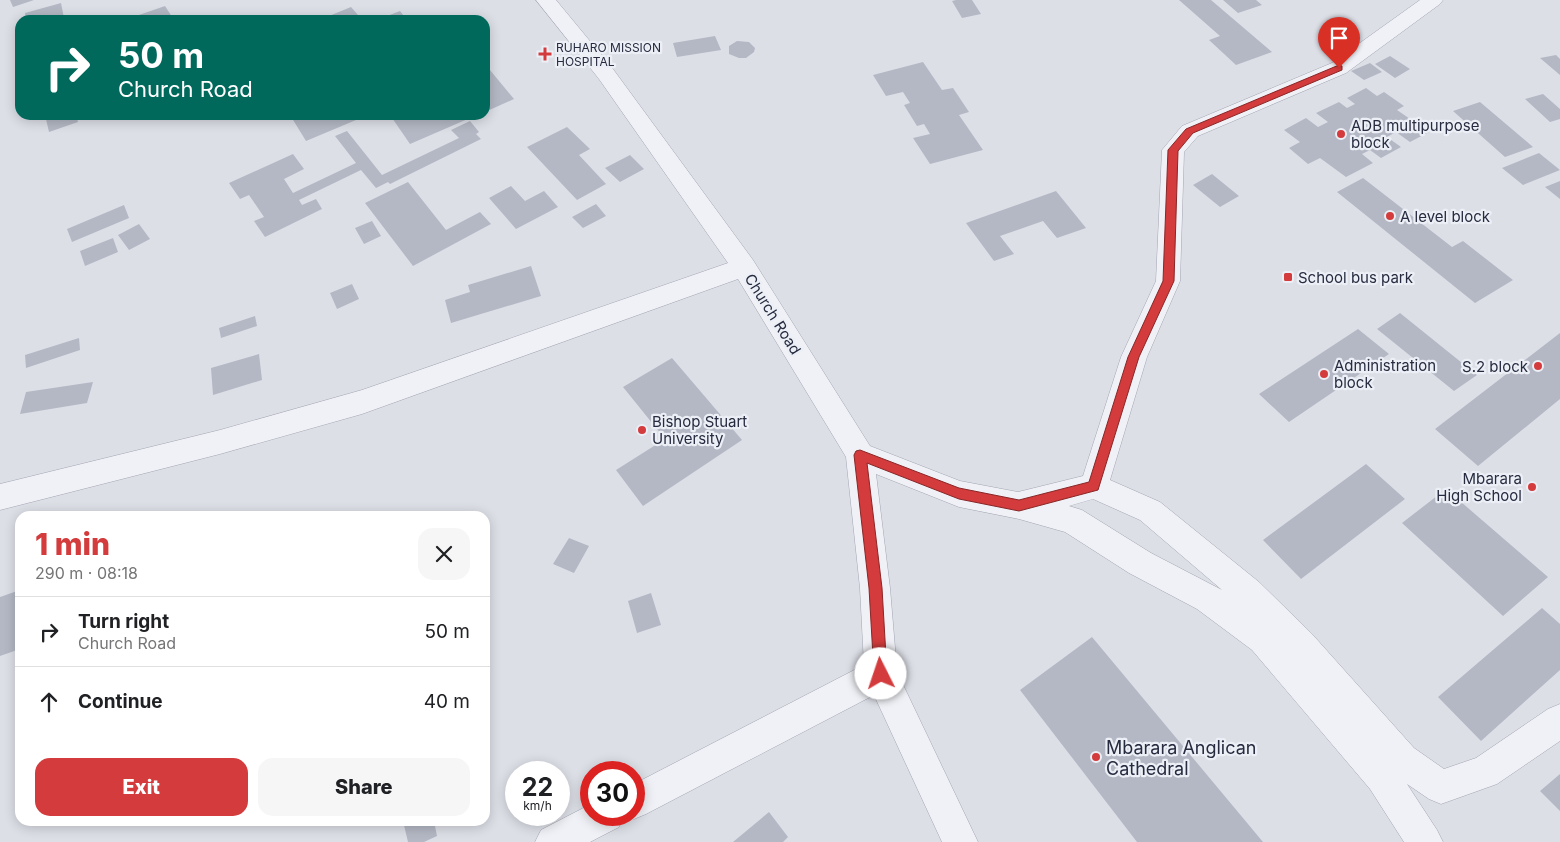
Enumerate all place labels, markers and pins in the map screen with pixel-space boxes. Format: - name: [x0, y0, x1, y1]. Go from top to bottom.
- pin: [1318, 17, 1360, 68]
- place label: RUHARO MISSION HOSPITAL: [556, 40, 661, 69]
- marker: RUHARO MISSION HOSPITAL: [538, 47, 552, 61]
- place label: ADB multipurpose block: [1351, 116, 1479, 152]
- marker: ADB multipurpose block: [1335, 128, 1347, 140]
- place label: A level block: [1400, 207, 1491, 226]
- marker: A level block: [1384, 210, 1396, 222]
- place label: School bus park: [1298, 268, 1414, 287]
- marker: School bus park: [1282, 271, 1294, 283]
- place label: Administration block: [1334, 356, 1436, 392]
- place label: S.2 block: [1462, 357, 1529, 376]
- marker: S.2 block: [1532, 360, 1544, 372]
- marker: Administration block: [1318, 368, 1330, 380]
- place label: Bishop Stuart University: [652, 412, 747, 448]
- marker: Bishop Stuart University: [636, 424, 648, 436]
- place label: Mbarara High School: [1436, 469, 1522, 505]
- marker: Mbarara High School: [1526, 481, 1538, 493]
- place label: Mbarara Anglican Cathedral: [1106, 737, 1256, 779]
- marker: Mbarara Anglican Cathedral: [1090, 751, 1102, 763]

